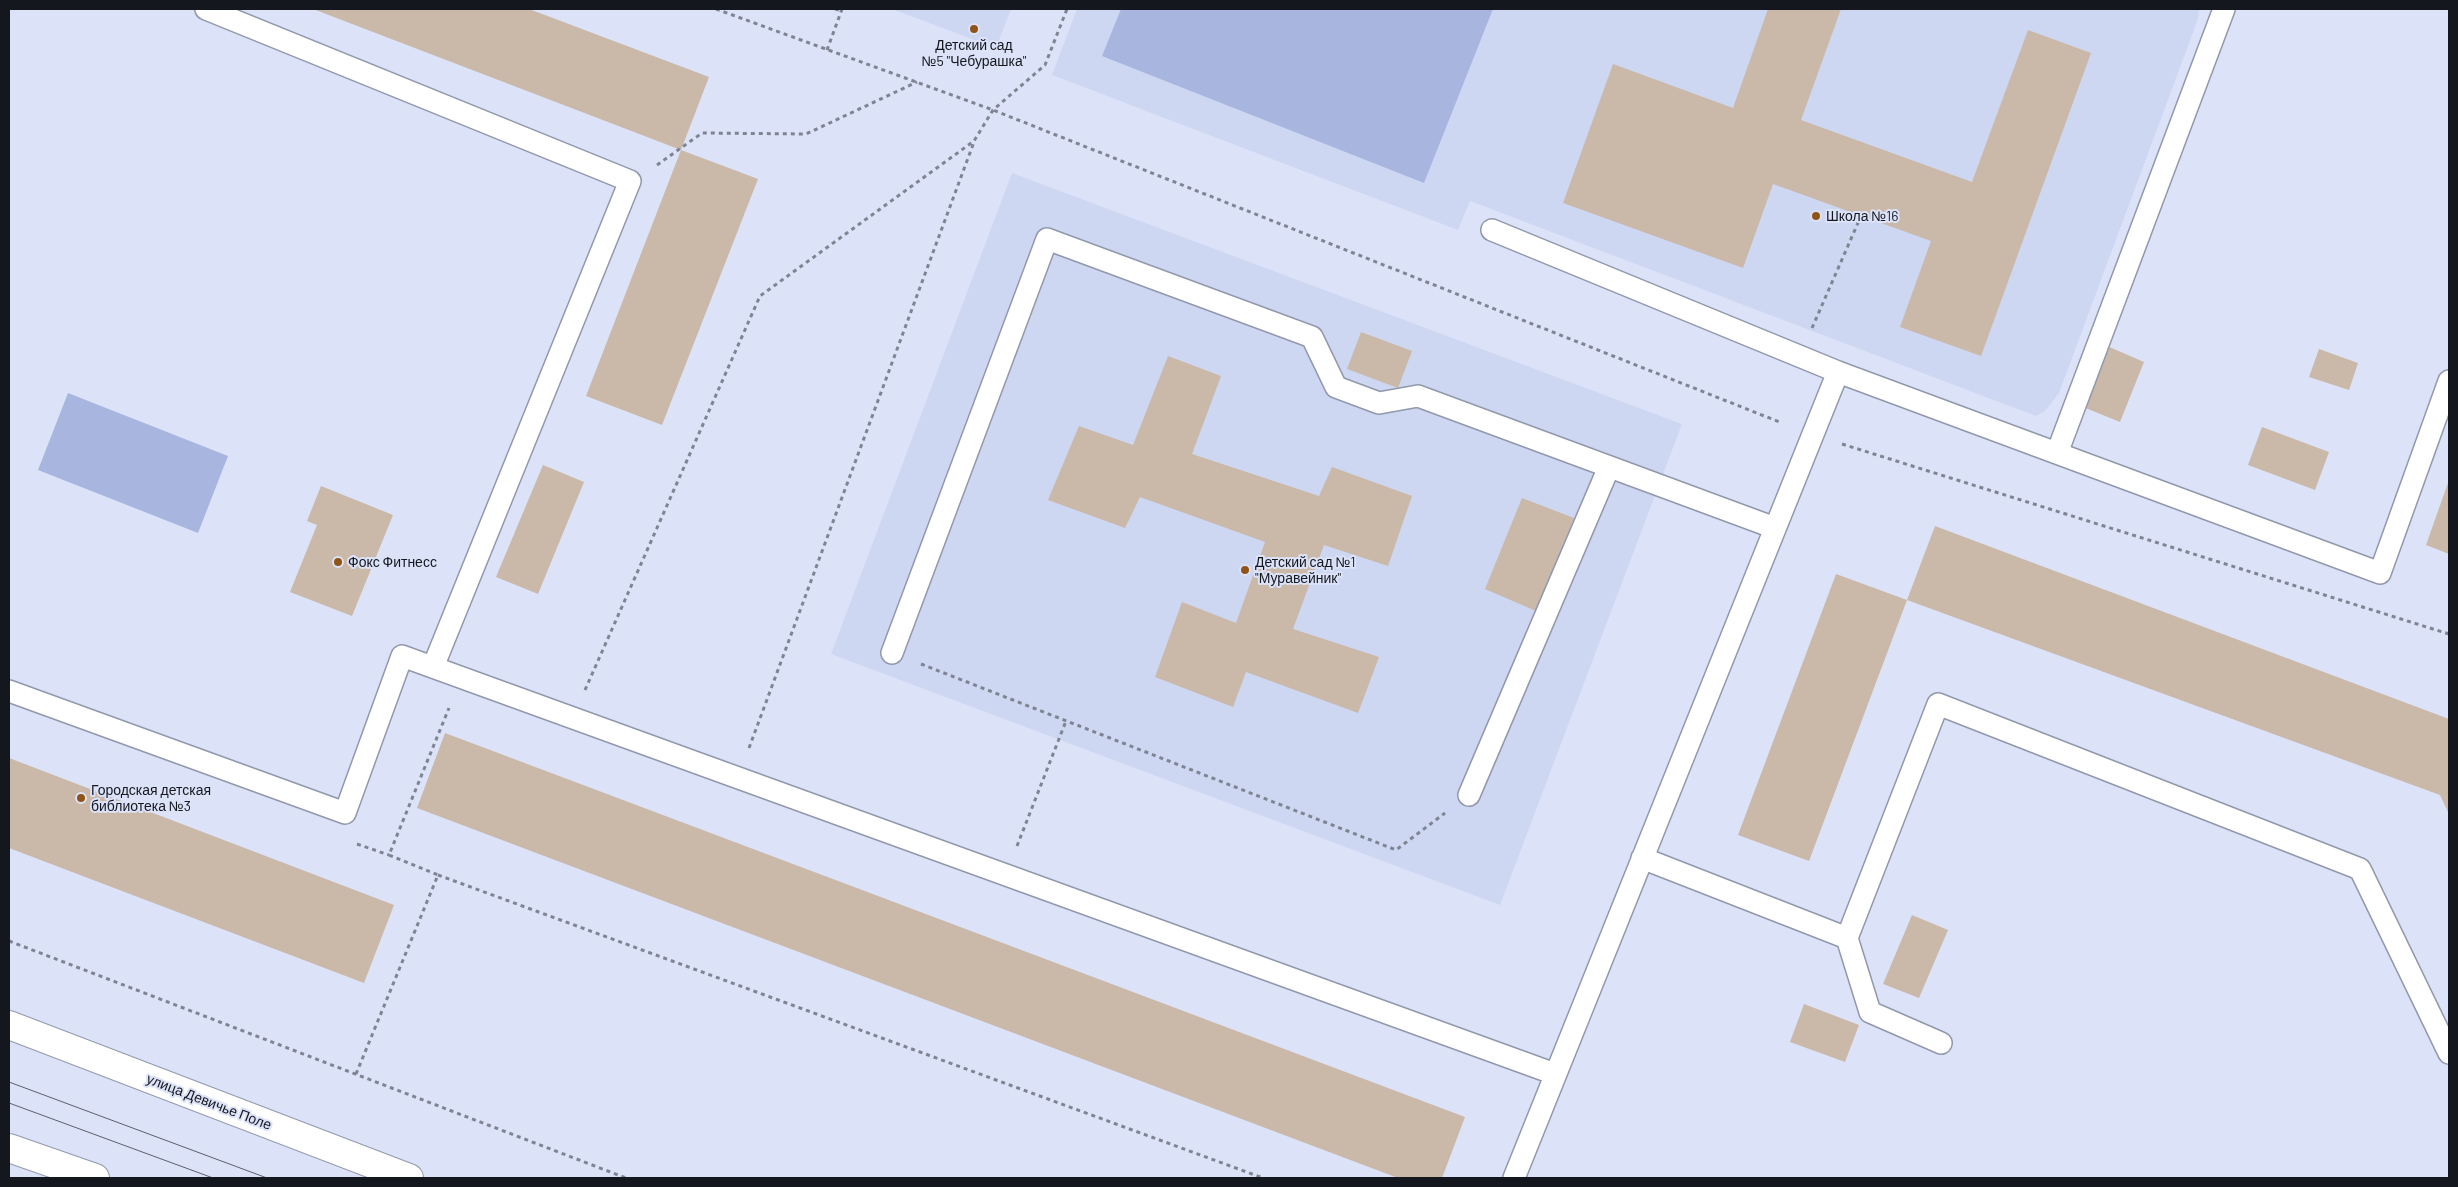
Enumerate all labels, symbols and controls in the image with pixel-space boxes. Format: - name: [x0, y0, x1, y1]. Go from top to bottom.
- marker: Детский сад №5 "Чебурашка": [968, 23, 980, 35]
- place label: Детский сад №5 "Чебурашка": [922, 37, 1026, 70]
- place label: Школа №16: [1826, 208, 1898, 224]
- marker: Школа №16: [1810, 210, 1822, 222]
- place label: Фокс Фитнесс: [348, 554, 437, 570]
- place label: Детский сад №1 "Муравейник": [1255, 554, 1355, 586]
- marker: Фокс Фитнесс: [332, 556, 344, 568]
- marker: Детский сад №1 "Муравейник": [1239, 564, 1251, 576]
- place label: Городская детская библиотека №3: [91, 782, 211, 814]
- marker: Городская детская библиотека №3: [75, 792, 87, 804]
- street label: улица Девичье Поле: [144, 1070, 274, 1134]

